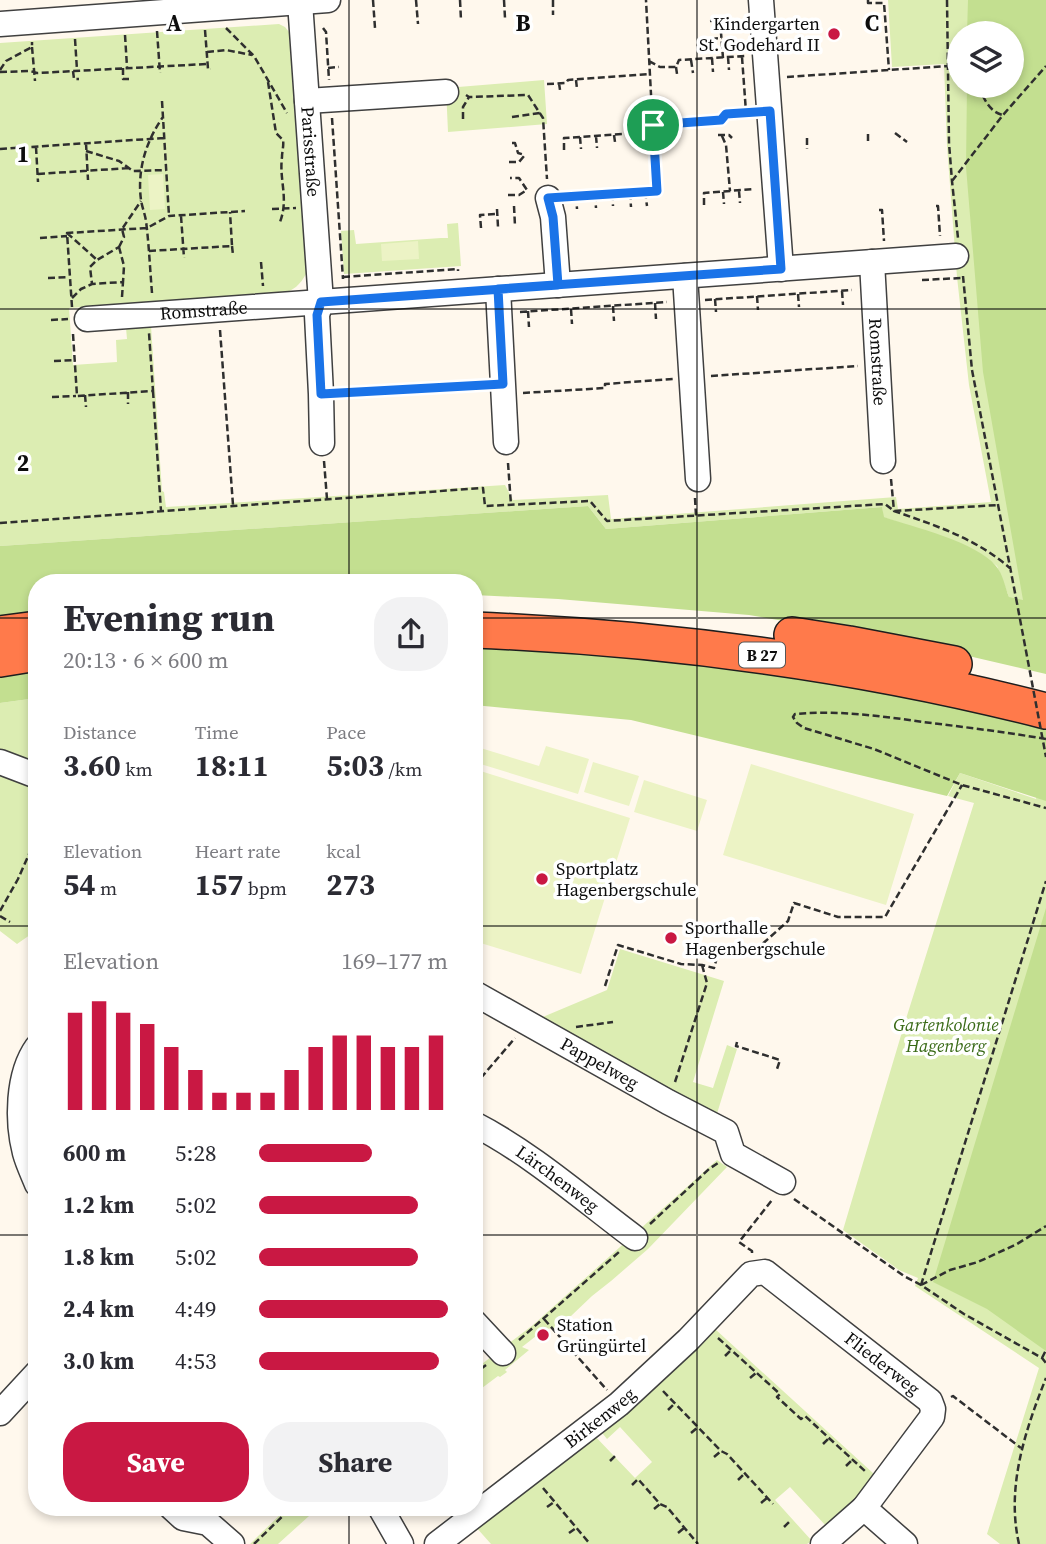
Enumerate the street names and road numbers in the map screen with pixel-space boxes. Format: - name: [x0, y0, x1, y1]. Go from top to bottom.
- street label: Parisstraße: [295, 106, 327, 198]
- street label: Romstraße: [159, 294, 248, 326]
- street label: Romstraße: [863, 317, 893, 406]
- road number: B 27: [739, 642, 785, 668]
- street label: Pappelweg: [556, 1031, 644, 1095]
- street label: Lärchenweg: [511, 1139, 605, 1218]
- street label: Fliederweg: [840, 1326, 926, 1401]
- street label: Birkenweg: [559, 1382, 641, 1454]

